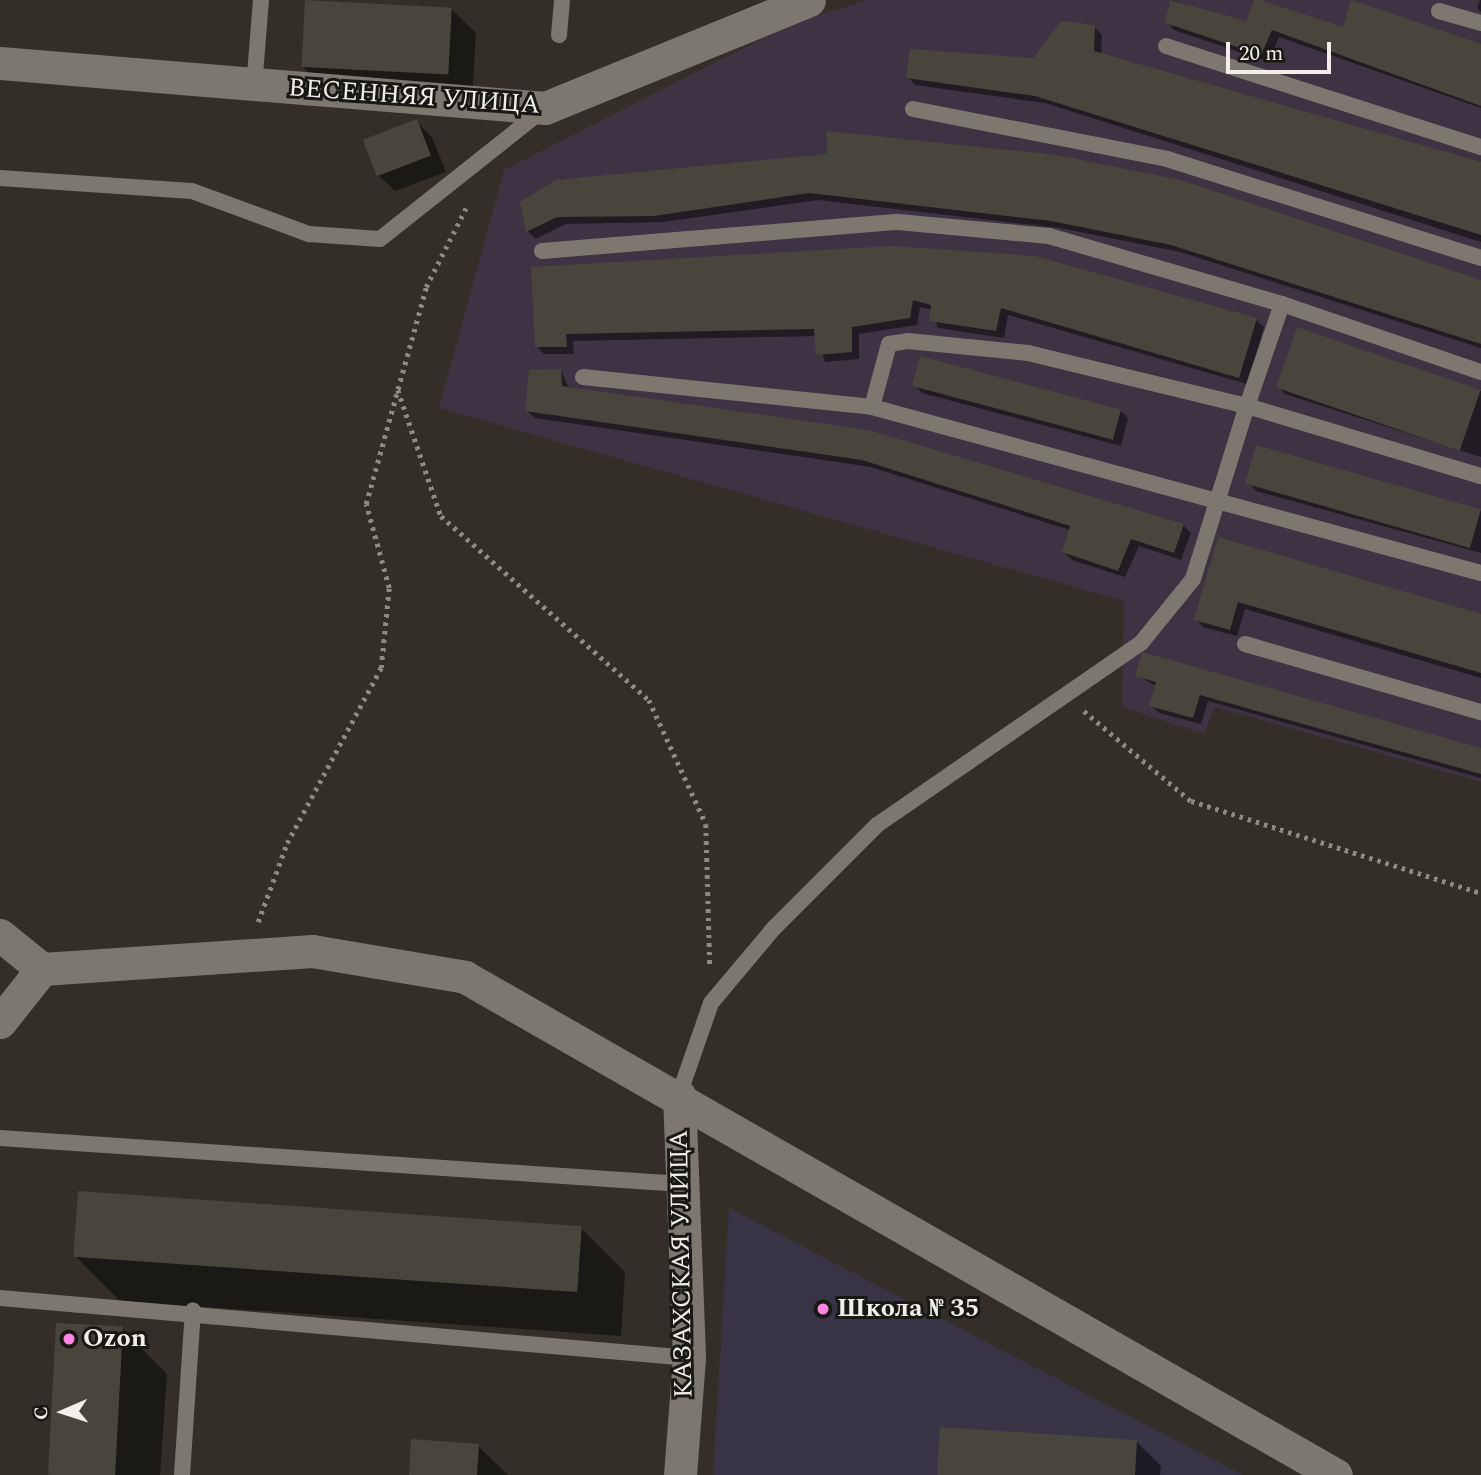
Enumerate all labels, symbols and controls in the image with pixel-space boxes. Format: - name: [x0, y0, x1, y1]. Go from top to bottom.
- scale bar: [1229, 28, 1334, 72]
- text: 20 m: [1239, 38, 1283, 70]
- street label: ВЕСЕННЯЯ УЛИЦА: [287, 73, 541, 121]
- street label: КАЗАХСКАЯ УЛИЦА: [664, 1130, 700, 1398]
- place label: Школа № 35: [837, 1293, 979, 1325]
- marker: Школа № 35: [815, 1301, 831, 1317]
- place label: Ozon: [83, 1323, 147, 1355]
- marker: Ozon: [61, 1331, 77, 1347]
- north arrow: [28, 1377, 98, 1447]
- text: С: [27, 1406, 56, 1421]

